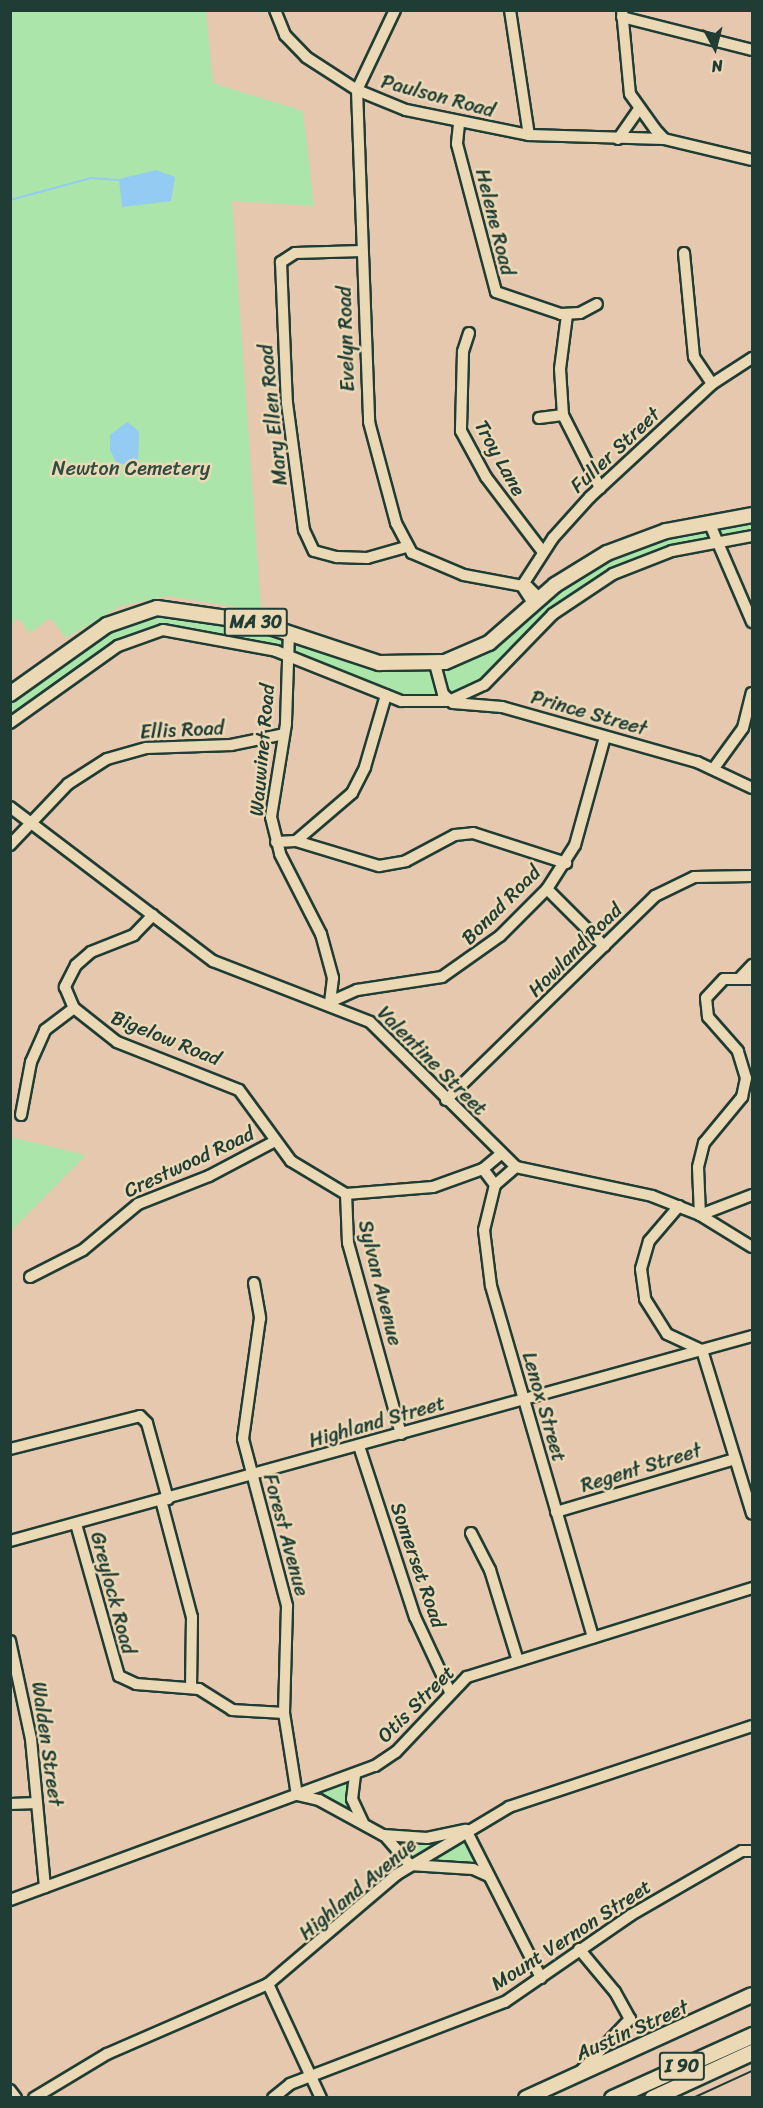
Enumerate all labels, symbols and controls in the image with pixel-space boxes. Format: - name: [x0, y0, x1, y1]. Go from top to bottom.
- north arrow: [685, 18, 745, 78]
- text: N: [710, 51, 725, 81]
- street label: Paulson Road: [379, 69, 497, 123]
- street label: Helene Road: [470, 166, 520, 278]
- street label: Evelyn Road: [332, 286, 360, 392]
- street label: Mary Ellen Road: [254, 343, 292, 487]
- street label: Fuller Street: [565, 402, 665, 498]
- street label: Troy Lane: [469, 416, 531, 500]
- park label: Newton Cemetery: [52, 456, 210, 480]
- road number: MA 30: [223, 607, 289, 637]
- street label: Wauwinet Road: [244, 683, 280, 817]
- street label: Prince Street: [528, 685, 650, 741]
- street label: Ellis Road: [139, 716, 225, 744]
- street label: Bonad Road: [456, 860, 546, 950]
- street label: Howland Road: [523, 898, 627, 1002]
- street label: Valentine Street: [372, 1001, 492, 1121]
- street label: Bigelow Road: [108, 1005, 224, 1071]
- street label: Crestwood Road: [120, 1121, 258, 1203]
- street label: Sylvan Avenue: [353, 1218, 407, 1348]
- street label: Lenox Street: [517, 1349, 571, 1465]
- street label: Highland Street: [306, 1391, 448, 1453]
- street label: Regent Street: [578, 1438, 704, 1498]
- street label: Forest Avenue: [258, 1471, 314, 1599]
- street label: Somerset Road: [385, 1499, 451, 1631]
- street label: Greylock Road: [85, 1529, 141, 1657]
- street label: Otis Street: [372, 1660, 460, 1748]
- street label: Walden Street: [26, 1680, 68, 1808]
- street label: Highland Avenue: [294, 1833, 422, 1945]
- street label: Mount Vernon Street: [487, 1874, 655, 1996]
- street label: Austin Street: [572, 1994, 692, 2066]
- road number: I 90: [658, 2051, 706, 2081]

